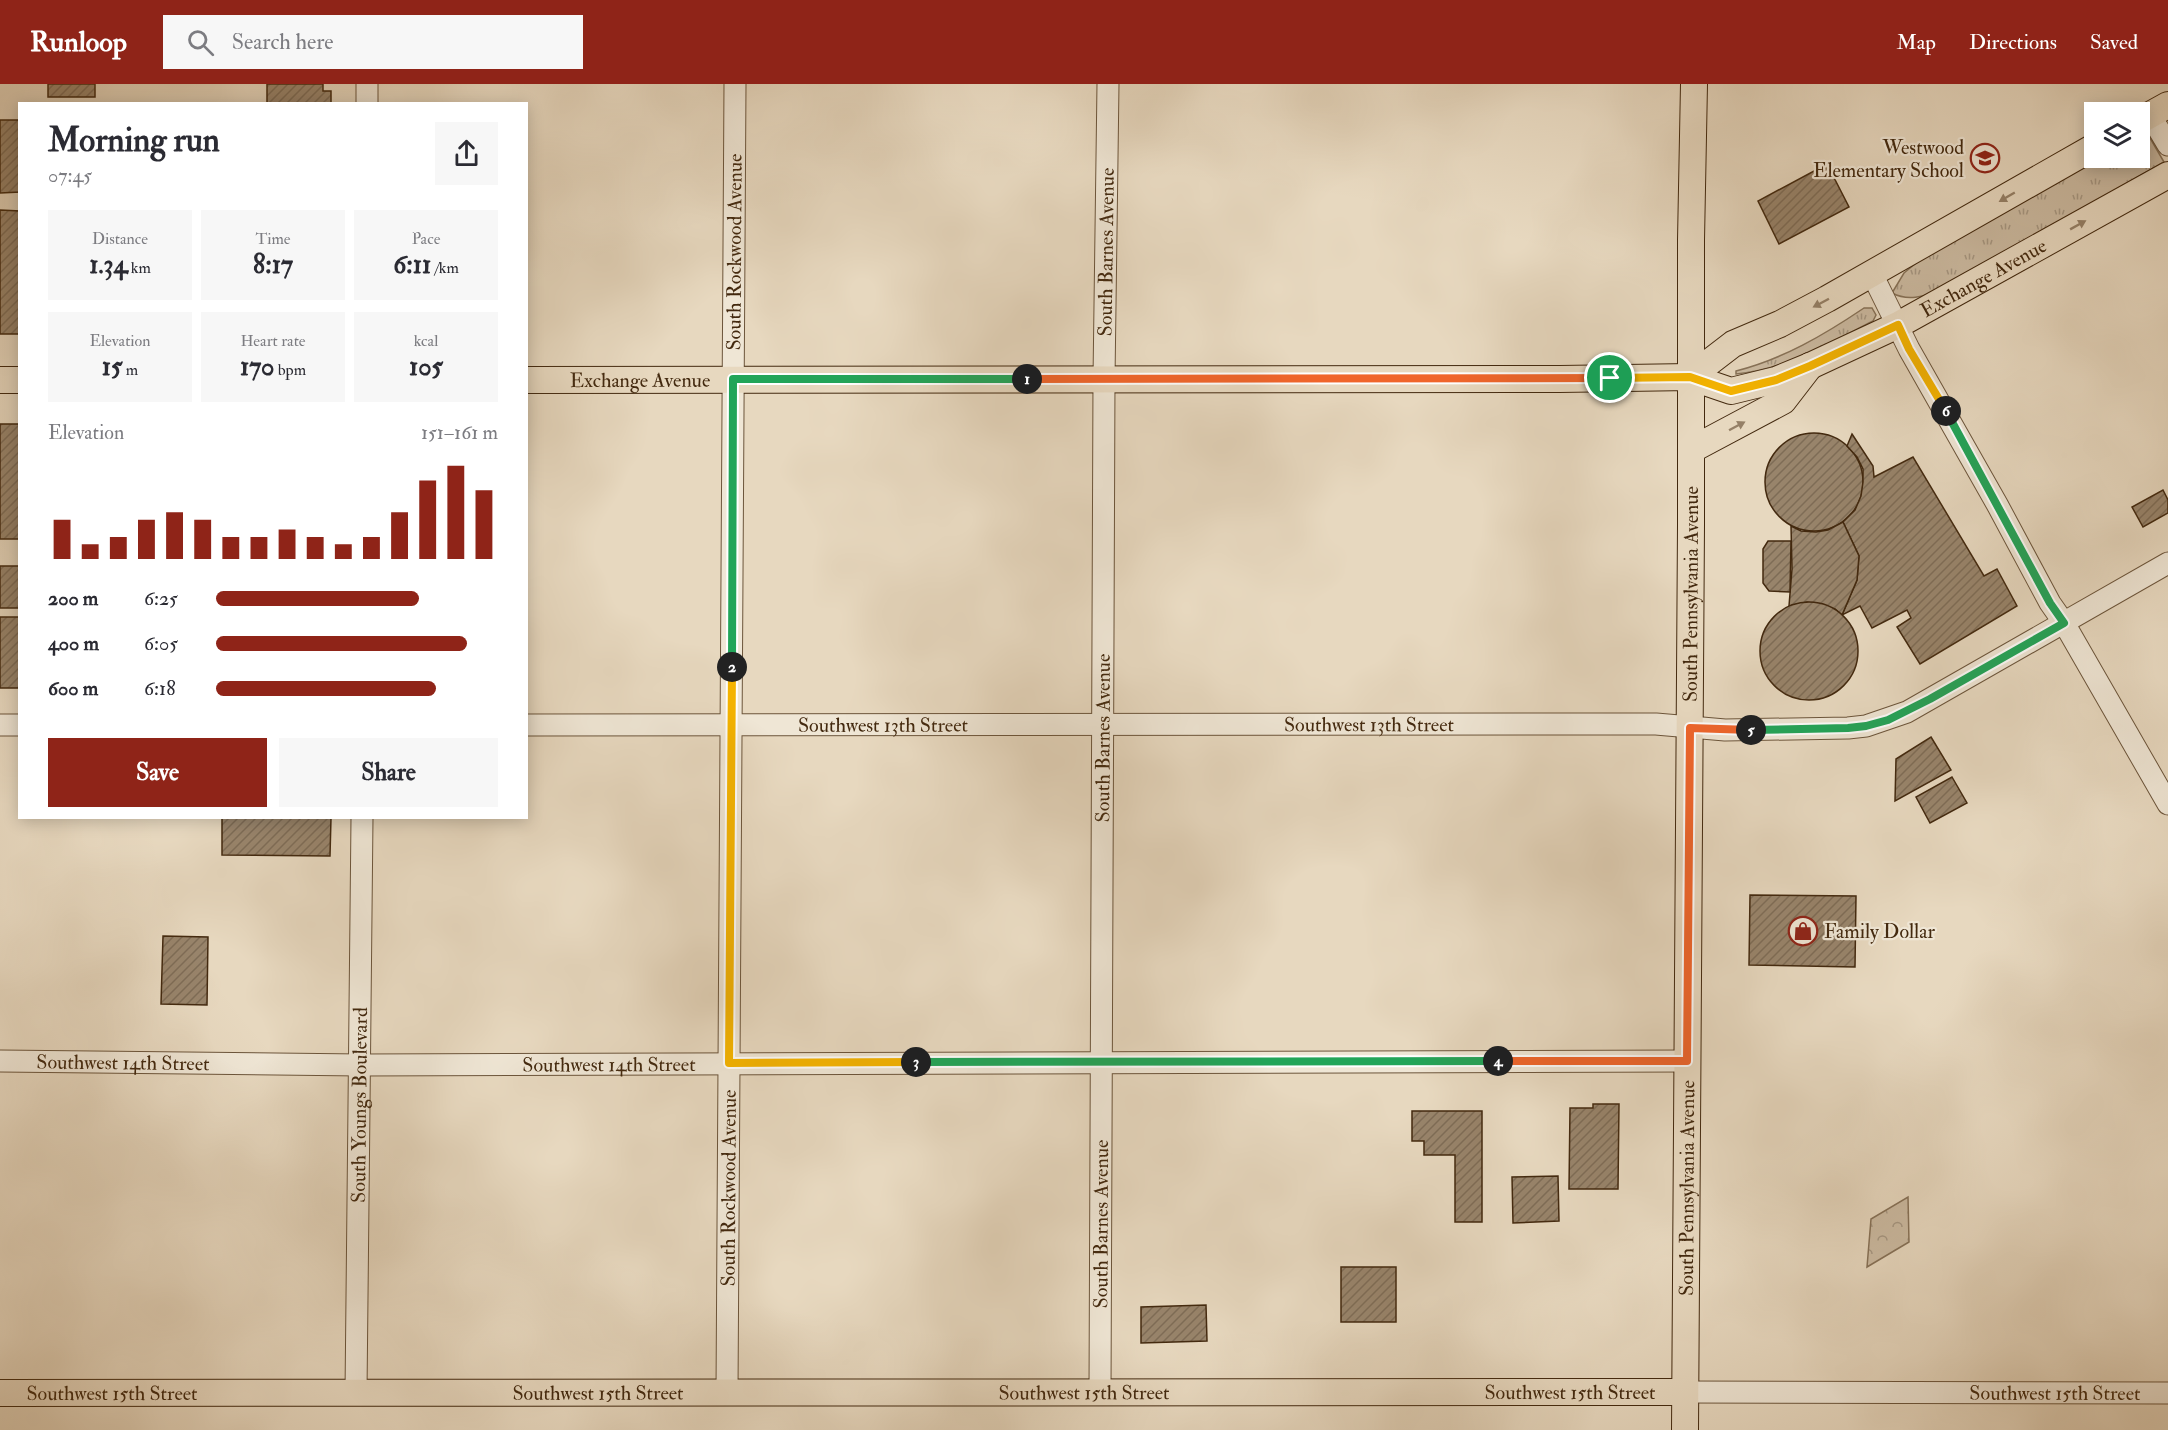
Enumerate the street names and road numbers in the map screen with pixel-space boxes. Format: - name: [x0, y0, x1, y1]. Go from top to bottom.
- street label: South Rockwood Avenue: [721, 153, 748, 351]
- street label: South Barnes Avenue: [1093, 167, 1120, 337]
- street label: Exchange Avenue: [1916, 233, 2051, 323]
- street label: Exchange Avenue: [570, 368, 710, 393]
- street label: South Pennsylvania Avenue: [1678, 486, 1704, 702]
- street label: South Barnes Avenue: [1090, 654, 1116, 822]
- street label: Southwest 13th Street: [1284, 712, 1455, 737]
- street label: Southwest 13th Street: [798, 713, 969, 738]
- street label: South Youngs Boulevard: [346, 1007, 373, 1203]
- street label: Southwest 14th Street: [36, 1049, 210, 1076]
- street label: Southwest 14th Street: [522, 1052, 696, 1078]
- street label: South Pennsylvania Avenue: [1674, 1080, 1700, 1296]
- street label: South Rockwood Avenue: [716, 1089, 742, 1287]
- street label: South Barnes Avenue: [1088, 1140, 1114, 1308]
- street label: Southwest 15th Street: [998, 1380, 1170, 1405]
- street label: Southwest 15th Street: [1484, 1380, 1656, 1405]
- street label: Southwest 15th Street: [26, 1381, 198, 1406]
- street label: Southwest 15th Street: [512, 1381, 684, 1406]
- street label: Southwest 15th Street: [1969, 1381, 2141, 1406]

